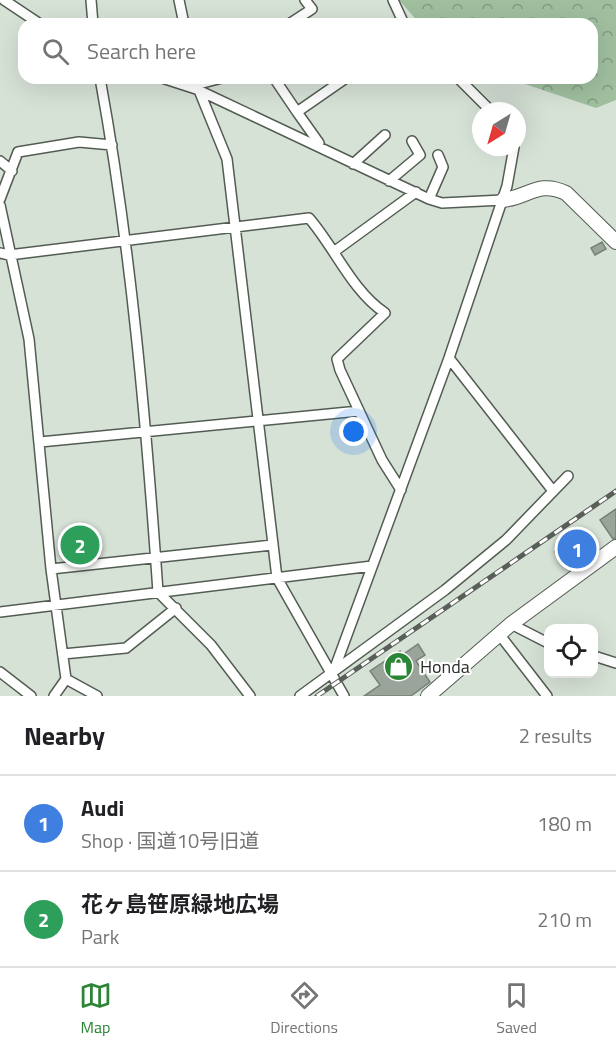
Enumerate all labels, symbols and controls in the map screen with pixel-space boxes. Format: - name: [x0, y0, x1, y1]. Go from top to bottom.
- search box: [18, 18, 598, 84]
- text: Search here: [87, 34, 196, 68]
- icon: search: [39, 35, 72, 68]
- north arrow: [472, 102, 526, 156]
- your location: [339, 417, 368, 446]
- pin: 2: [60, 522, 100, 568]
- pin: 1: [558, 526, 596, 572]
- map controls: [544, 624, 598, 678]
- button: locate: [544, 624, 598, 678]
- shop icon: Honda: [383, 650, 415, 682]
- place label: Honda: [420, 653, 470, 680]
- text: Nearby: [24, 716, 105, 755]
- text: 2 results: [519, 720, 592, 751]
- text: Audi: [81, 791, 124, 825]
- text: 1: [38, 808, 49, 839]
- text: 180 m: [537, 808, 592, 839]
- text: Shop · 国道10号旧道: [81, 825, 259, 856]
- text: 花ヶ島笹原緑地広場: [81, 887, 279, 921]
- text: 2: [38, 904, 49, 935]
- text: 210 m: [537, 904, 592, 935]
- text: Park: [81, 921, 119, 952]
- tab: Map: [79, 979, 112, 1039]
- tab: Directions: [270, 979, 338, 1039]
- tab: Saved: [496, 979, 537, 1039]

